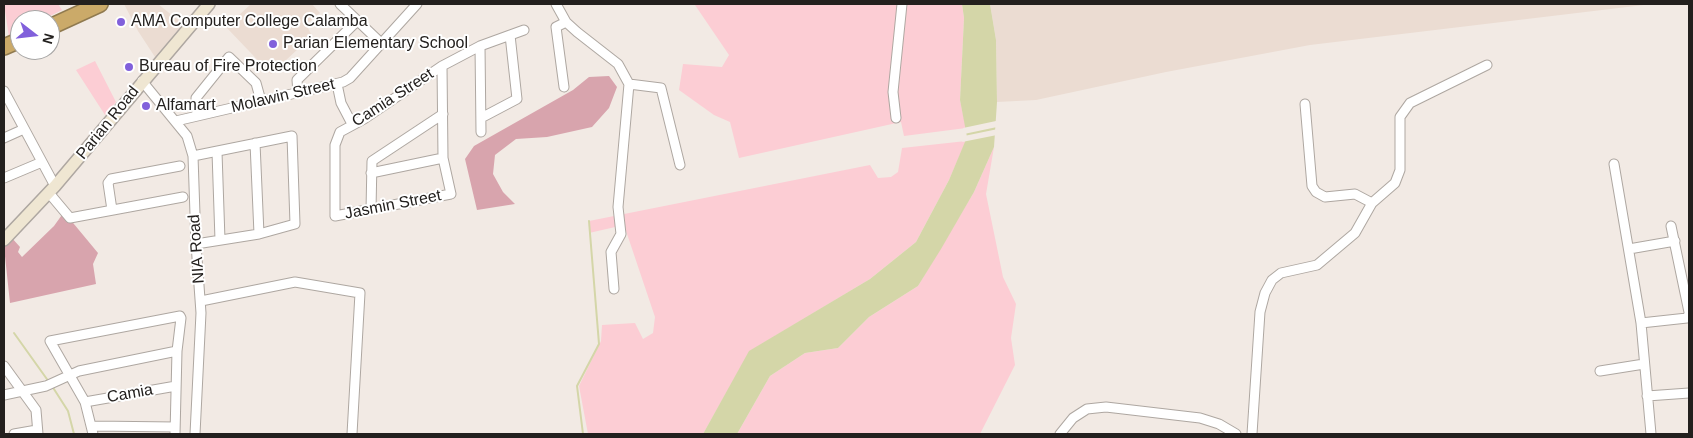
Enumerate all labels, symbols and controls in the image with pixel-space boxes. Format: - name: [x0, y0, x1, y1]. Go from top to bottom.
- north arrow: [10, 10, 60, 60]
- place label: AMA Computer College Calamba: [131, 12, 368, 32]
- marker: AMA Computer College Calamba: [115, 16, 127, 28]
- text: N: [39, 32, 58, 46]
- place label: Parian Elementary School: [283, 34, 468, 54]
- marker: Parian Elementary School: [267, 38, 279, 50]
- place label: Bureau of Fire Protection: [139, 57, 317, 77]
- marker: Bureau of Fire Protection: [123, 61, 135, 73]
- street label: Camia Street: [349, 65, 437, 131]
- street label: Molawin Street: [229, 75, 337, 117]
- street label: Parian Road: [73, 82, 143, 164]
- place label: Alfamart: [156, 96, 216, 116]
- marker: Alfamart: [140, 100, 152, 112]
- street label: Jasmin Street: [343, 186, 443, 224]
- street label: NIA Road: [185, 214, 209, 284]
- street label: Camia: [106, 381, 154, 407]

